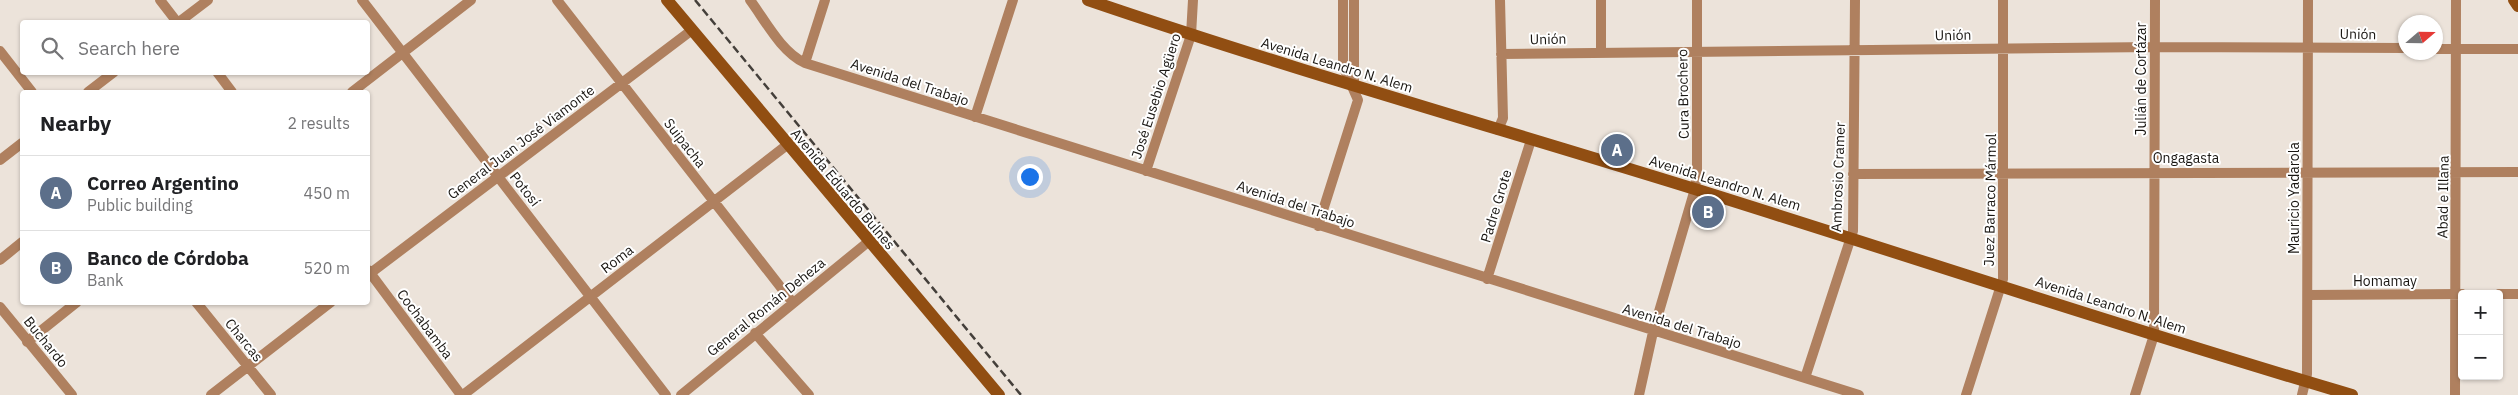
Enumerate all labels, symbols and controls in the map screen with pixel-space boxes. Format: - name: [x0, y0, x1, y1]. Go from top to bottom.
- north arrow: [2398, 15, 2443, 60]
- search box: [20, 20, 370, 75]
- street label: Julián de Cortázar: [2132, 22, 2150, 136]
- street label: Unión: [2339, 25, 2377, 43]
- street label: Unión: [1934, 26, 1972, 44]
- street label: Unión: [1529, 30, 1567, 48]
- street label: José Eusebio Agüero: [1127, 31, 1185, 161]
- street label: Avenida Leandro N. Alem: [1259, 33, 1415, 97]
- icon: search: [38, 34, 66, 62]
- text: Search here: [78, 36, 180, 60]
- street label: Cura Brochero: [1673, 49, 1693, 139]
- street label: Avenida del Trabajo: [849, 54, 972, 110]
- street label: General Juan José Viamonte: [444, 81, 598, 203]
- text: Nearby: [40, 109, 111, 137]
- text: 2 results: [287, 113, 350, 133]
- street label: Suipacha: [660, 115, 710, 172]
- street label: Ambrosio Cramer: [1827, 122, 1849, 232]
- street label: Avenida Eduardo Bulnes: [787, 125, 899, 253]
- pin: A: [1601, 131, 1633, 169]
- street label: Juez Barraco Mármol: [1980, 133, 2000, 267]
- street label: Mauricio Yadarola: [2285, 141, 2303, 254]
- street label: Ongagasta: [2153, 149, 2220, 167]
- street label: Avenida Leandro N. Alem: [1647, 151, 1803, 215]
- street label: Abad e Illana: [2433, 155, 2453, 239]
- your location: [1017, 164, 1043, 190]
- street label: Padre Grote: [1476, 167, 1516, 245]
- street label: Potosí: [506, 168, 544, 210]
- text: Correo Argentino: [87, 171, 239, 195]
- street label: Avenida del Trabajo: [1235, 176, 1358, 232]
- text: A: [51, 183, 61, 203]
- text: 450 m: [303, 183, 350, 203]
- pin: B: [1692, 193, 1724, 231]
- text: Public building: [87, 195, 193, 215]
- street label: Roma: [597, 241, 637, 277]
- text: Banco de Córdoba: [87, 246, 249, 270]
- street label: General Román Deheza: [703, 253, 829, 360]
- text: B: [51, 258, 61, 278]
- text: 520 m: [303, 258, 350, 278]
- text: Bank: [87, 270, 124, 290]
- street label: Avenida Leandro N. Alem: [2033, 272, 2189, 338]
- street label: Homamay: [2353, 272, 2417, 290]
- street label: Cochabamba: [393, 286, 457, 363]
- map controls: [2458, 290, 2503, 380]
- button: +: [2458, 290, 2503, 335]
- street label: Avenida del Trabajo: [1620, 299, 1744, 353]
- street label: Buchardo: [20, 313, 72, 371]
- street label: Charcas: [221, 315, 267, 365]
- button: −: [2458, 335, 2503, 380]

